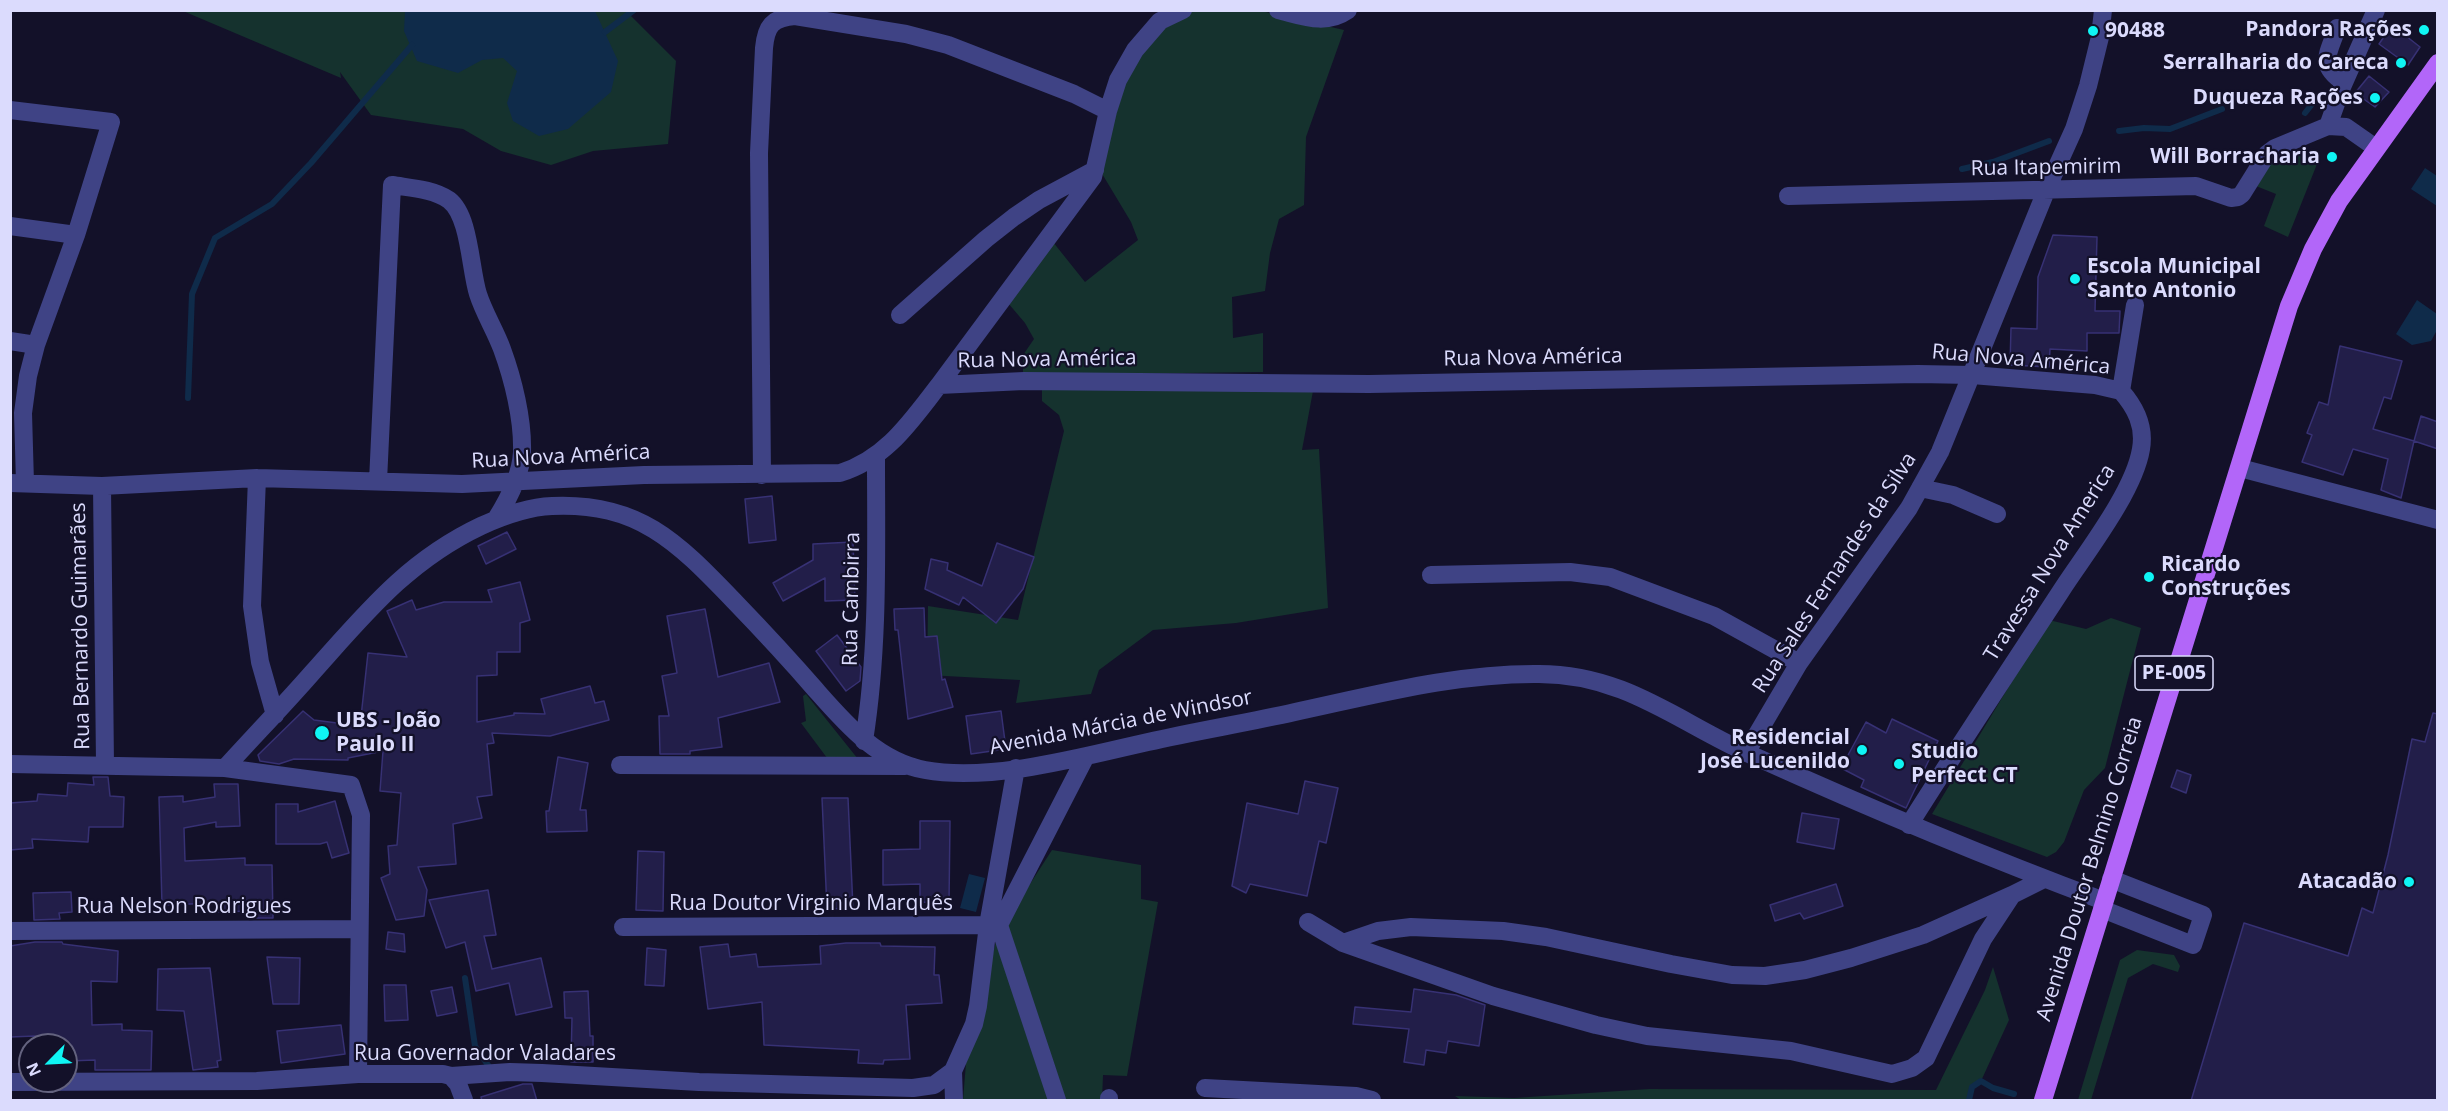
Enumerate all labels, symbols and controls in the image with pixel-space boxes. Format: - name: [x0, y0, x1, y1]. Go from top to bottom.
- place label: Pandora Rações: [2245, 17, 2412, 43]
- place label: 90488: [2105, 18, 2165, 44]
- marker: Pandora Rações: [2417, 23, 2431, 37]
- marker: 90488: [2086, 24, 2100, 38]
- place label: Serralharia do Careca: [2163, 50, 2389, 76]
- marker: Serralharia do Careca: [2394, 56, 2408, 70]
- place label: Duqueza Rações: [2193, 85, 2363, 111]
- marker: Duqueza Rações: [2368, 91, 2382, 105]
- place label: Will Borracharia: [2150, 144, 2320, 170]
- marker: Will Borracharia: [2325, 150, 2339, 164]
- street label: Rua Itapemirim: [1970, 154, 2122, 182]
- place label: Escola Municipal Santo Antonio: [2087, 254, 2261, 304]
- marker: Escola Municipal Santo Antonio: [2068, 272, 2082, 286]
- street label: Rua Nova América: [1931, 340, 2111, 380]
- street label: Rua Nova América: [1443, 344, 1623, 372]
- street label: Rua Nova América: [957, 346, 1137, 374]
- street label: Rua Nova América: [471, 440, 651, 474]
- street label: Rua Sales Fernandes da Silva: [1748, 448, 1922, 698]
- street label: Travessa Nova America: [1979, 460, 2121, 666]
- street label: Rua Bernardo Guimarães: [66, 502, 96, 750]
- street label: Rua Cambirra: [838, 532, 866, 666]
- place label: Ricardo Construções: [2161, 552, 2291, 602]
- marker: Ricardo Construções: [2142, 570, 2156, 584]
- road number: PE-005: [2135, 656, 2213, 690]
- street label: Avenida Márcia de Windsor: [988, 685, 1254, 761]
- place label: UBS - João Paulo II: [336, 708, 441, 758]
- street label: Avenida Doutor Belmino Correia: [2032, 714, 2148, 1024]
- marker: UBS - João Paulo II: [313, 724, 331, 742]
- place label: Residencial José Lucenildo: [1700, 725, 1850, 775]
- place label: Studio Perfect CT: [1911, 739, 2018, 789]
- marker: Residencial José Lucenildo: [1855, 743, 1869, 757]
- marker: Studio Perfect CT: [1892, 757, 1906, 771]
- place label: Atacadão: [2298, 869, 2397, 895]
- marker: Atacadão: [2402, 875, 2416, 889]
- street label: Rua Doutor Virginio Marquês: [669, 891, 953, 917]
- street label: Rua Nelson Rodrigues: [76, 894, 292, 920]
- north arrow: [18, 1033, 78, 1093]
- street label: Rua Governador Valadares: [354, 1041, 616, 1067]
- text: N: [21, 1059, 46, 1080]

